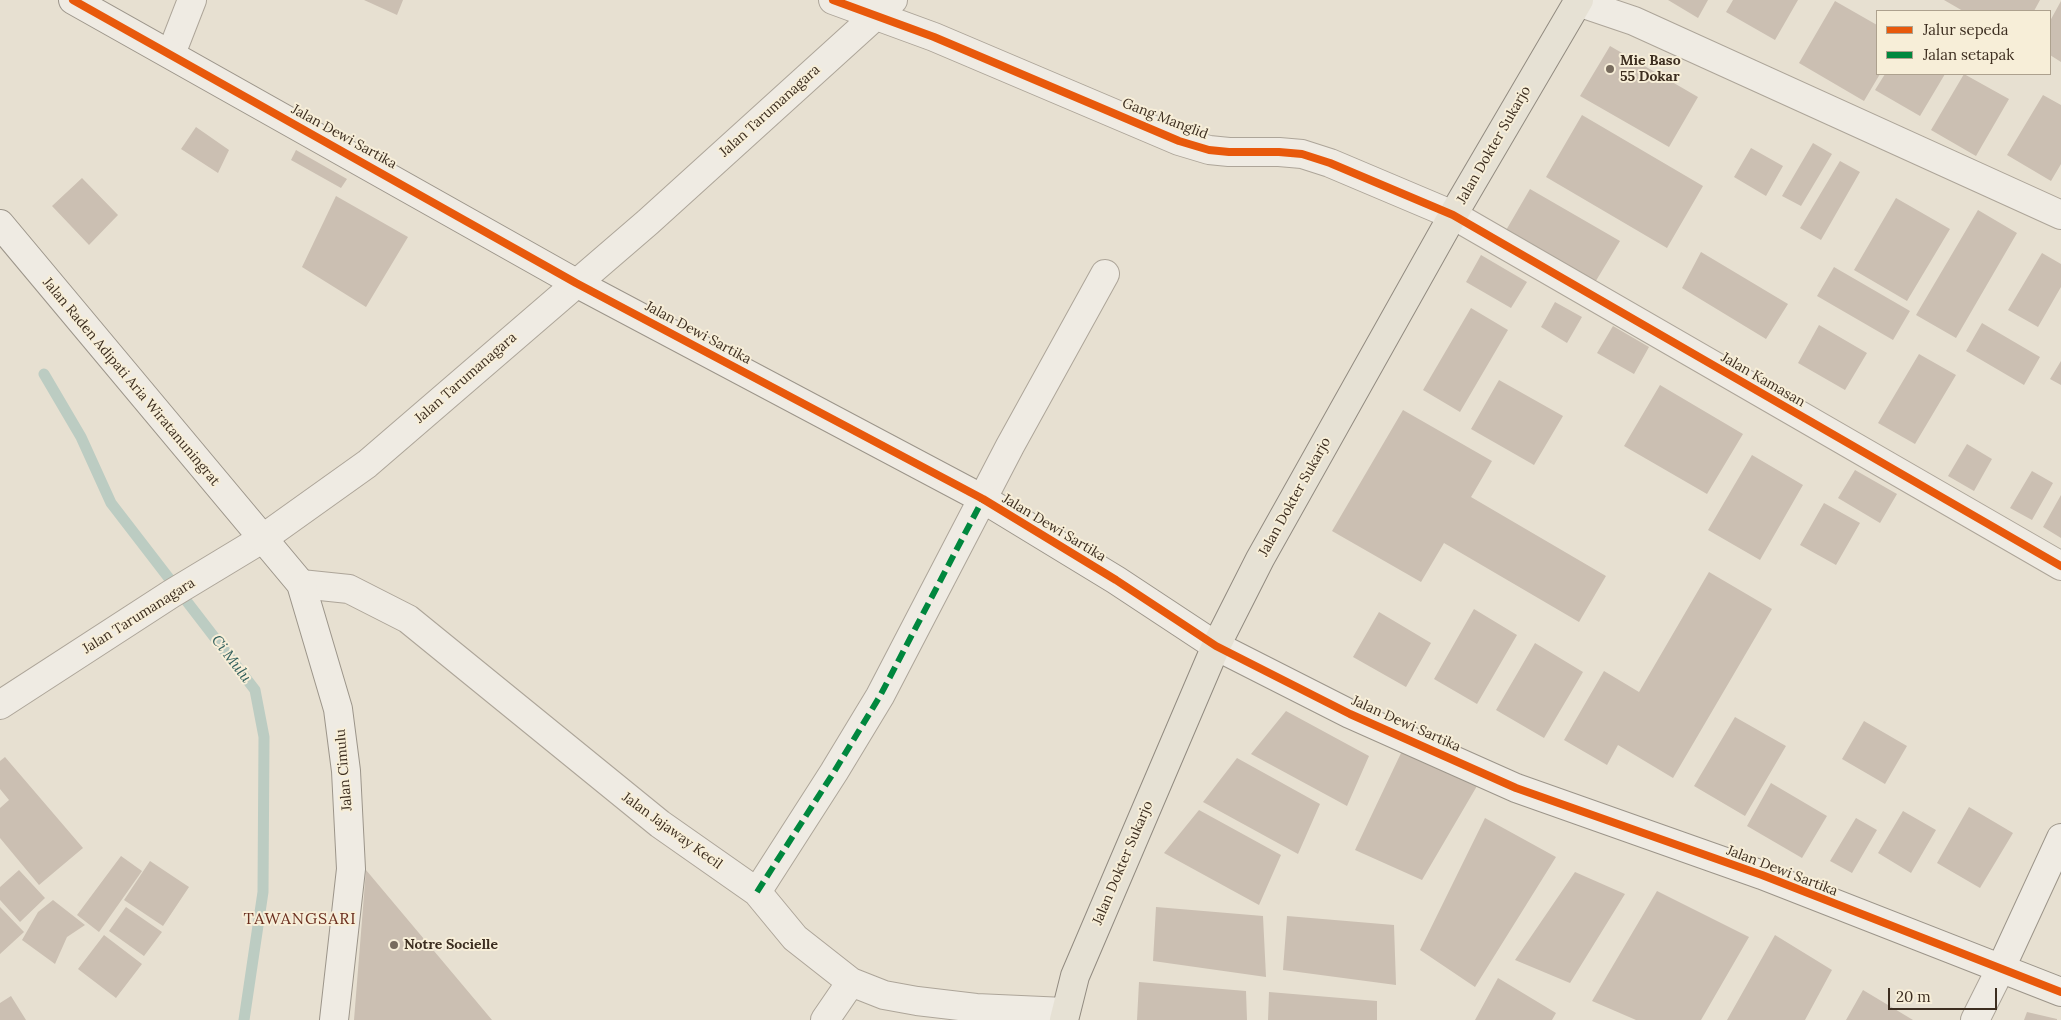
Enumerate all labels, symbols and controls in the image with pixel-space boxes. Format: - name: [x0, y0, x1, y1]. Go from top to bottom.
- legend: [1876, 10, 2051, 75]
- text: Jalur sepeda: [1923, 20, 2008, 39]
- text: Jalan setapak: [1923, 45, 2014, 64]
- place label: Mie Baso 55 Dokar: [1620, 53, 1681, 85]
- street label: Jalan Tarumanagara: [716, 61, 824, 161]
- marker: Mie Baso 55 Dokar: [1604, 63, 1616, 75]
- street label: Jalan Dokter Sukarjo: [1453, 83, 1535, 207]
- street label: Gang Manglid: [1120, 95, 1210, 143]
- street label: Jalan Dewi Sartika: [288, 101, 400, 173]
- street label: Jalan Raden Adipati Aria Wiratanuningrat: [39, 275, 223, 489]
- street label: Jalan Dewi Sartika: [642, 298, 754, 368]
- street label: Jalan Tarumanagara: [412, 329, 520, 427]
- street label: Jalan Kamasan: [1718, 349, 1808, 411]
- street label: Jalan Dokter Sukarjo: [1255, 435, 1335, 559]
- street label: Jalan Dewi Sartika: [999, 491, 1109, 565]
- street label: Jalan Tarumanagara: [80, 575, 198, 657]
- water label: Ci Mulu: [207, 632, 255, 686]
- street label: Jalan Dewi Sartika: [1349, 692, 1463, 756]
- street label: Jalan Cimulu: [332, 728, 356, 812]
- street label: Jalan Jajaway Kecil: [619, 789, 725, 873]
- street label: Jalan Dokter Sukarjo: [1089, 798, 1157, 928]
- street label: Jalan Dewi Sartika: [1724, 842, 1840, 900]
- district label: TAWANGSARI: [242, 909, 358, 929]
- place label: Notre Socielle: [404, 937, 498, 953]
- marker: Notre Socielle: [388, 939, 400, 951]
- scale bar: [1891, 978, 2000, 1010]
- text: 20 m: [1896, 987, 1931, 1006]

